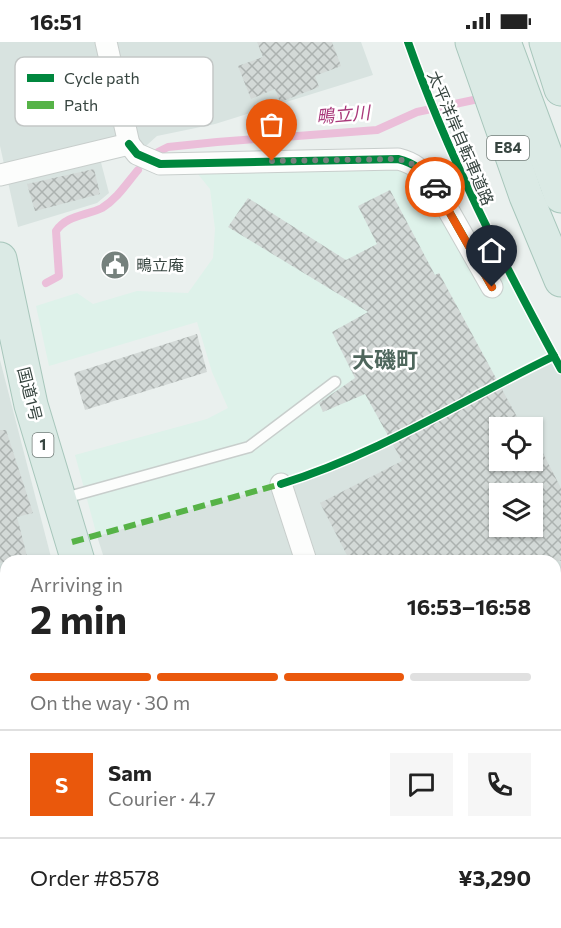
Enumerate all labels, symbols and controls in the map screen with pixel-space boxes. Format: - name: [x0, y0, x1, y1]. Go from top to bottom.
- text: 16:51: [30, 8, 82, 35]
- legend: [15, 57, 213, 126]
- text: Cycle path: [64, 68, 140, 87]
- street label: 太平洋岸自転車道路: [425, 68, 498, 208]
- text: Path: [64, 95, 98, 114]
- pin: [246, 99, 297, 161]
- water label: 鴫立川: [315, 101, 373, 127]
- icon: bag: [255, 108, 288, 141]
- road number: E84: [487, 136, 529, 160]
- courier: [405, 157, 465, 217]
- icon: car: [419, 171, 452, 204]
- pin: [466, 225, 517, 287]
- icon: home: [475, 234, 508, 267]
- public building icon: 鴫立庵: [99, 249, 131, 281]
- place label: 鴫立庵: [136, 255, 184, 274]
- district label: 大磯町: [352, 346, 418, 373]
- street label: 国道1号: [15, 365, 46, 423]
- map controls: [489, 417, 543, 537]
- button: locate: [489, 417, 543, 471]
- road number: 1: [32, 433, 54, 457]
- button: layers: [489, 483, 543, 537]
- text: Arriving in: [30, 572, 123, 596]
- text: 16:53–16:58: [407, 593, 531, 620]
- text: 2 min: [30, 594, 127, 642]
- text: On the way · 30 m: [30, 690, 190, 714]
- button: chat: [390, 753, 453, 816]
- button: phone: [468, 753, 531, 816]
- text: Sam: [108, 759, 152, 786]
- text: S: [55, 771, 68, 798]
- text: Courier · 4.7: [108, 786, 216, 810]
- text: Order #8578: [30, 864, 160, 891]
- text: ¥3,290: [458, 864, 531, 891]

